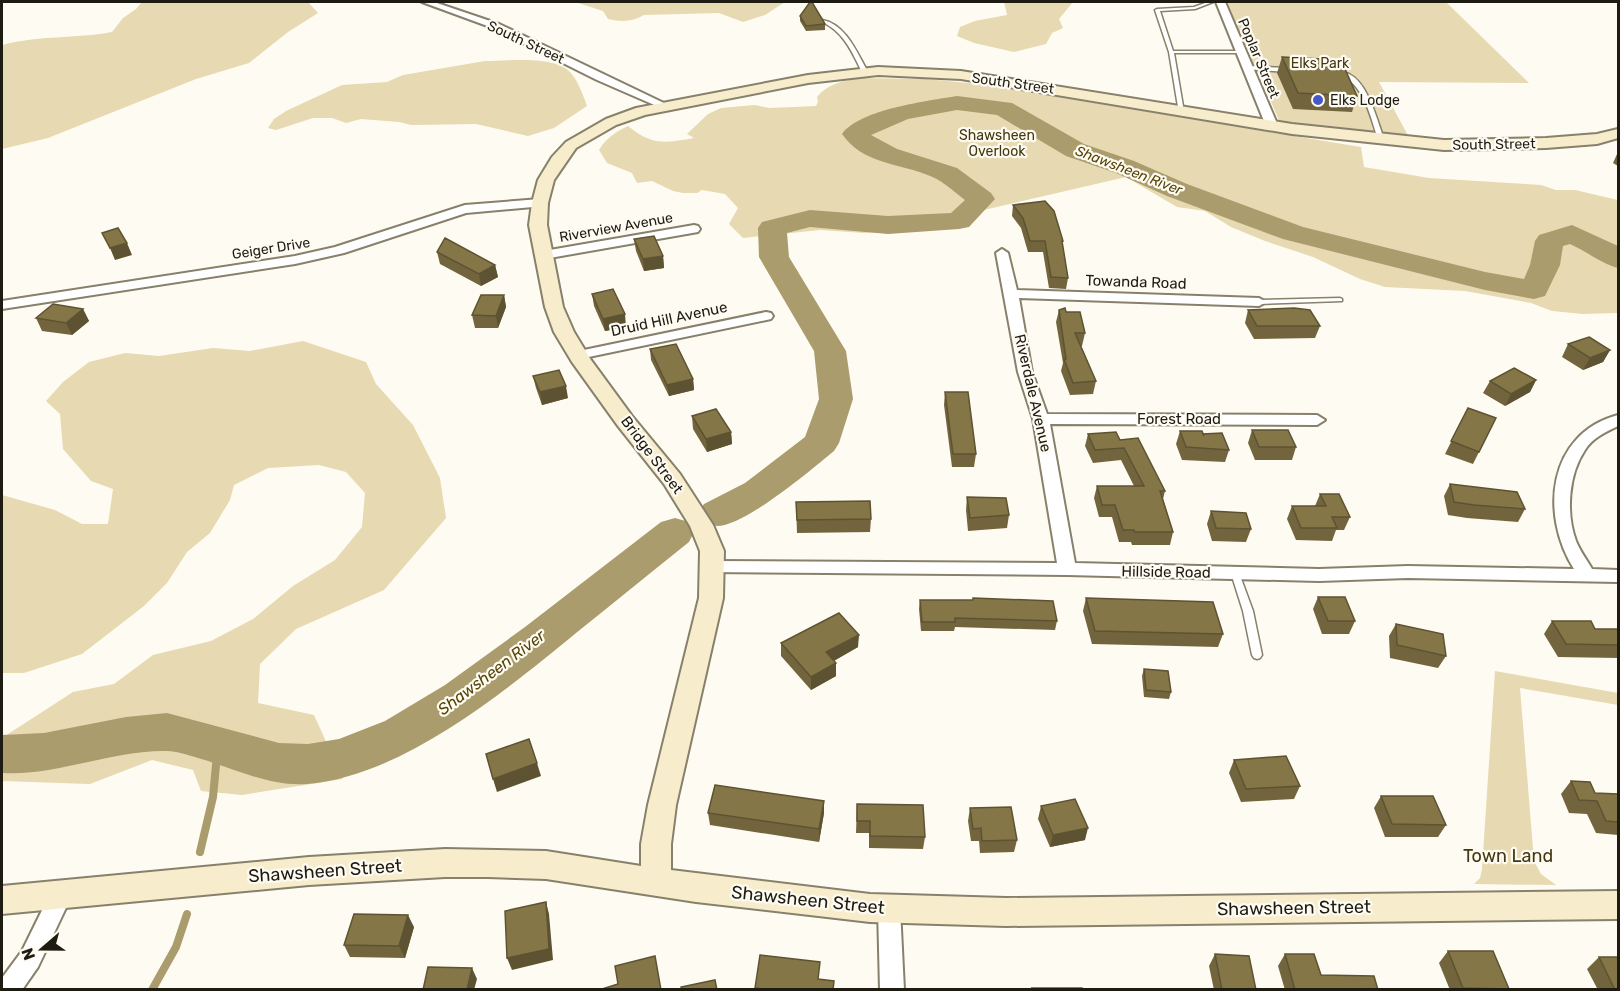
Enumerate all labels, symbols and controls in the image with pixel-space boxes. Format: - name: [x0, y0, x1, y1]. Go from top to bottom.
- street label: Poplar Street: [1234, 16, 1283, 101]
- street label: South Street: [485, 17, 568, 68]
- park label: Elks Park: [1291, 55, 1350, 72]
- street label: South Street: [971, 69, 1056, 98]
- place label: Elks Lodge: [1330, 92, 1400, 109]
- marker: Elks Lodge: [1311, 93, 1325, 107]
- park label: Shawsheen Overlook: [959, 127, 1035, 160]
- street label: South Street: [1452, 135, 1536, 154]
- water label: Shawsheen River: [1073, 142, 1185, 199]
- street label: Riverview Avenue: [558, 209, 674, 246]
- street label: Geiger Drive: [231, 234, 312, 263]
- street label: Towanda Road: [1085, 271, 1187, 293]
- street label: Druid Hill Avenue: [609, 298, 729, 340]
- street label: Riverdale Avenue: [1011, 332, 1055, 454]
- street label: Forest Road: [1137, 410, 1221, 428]
- street label: Bridge Street: [617, 413, 687, 498]
- street label: Hillside Road: [1121, 562, 1211, 582]
- water label: Shawsheen River: [434, 625, 549, 719]
- park label: Town Land: [1463, 845, 1553, 867]
- street label: Shawsheen Street: [247, 855, 403, 887]
- street label: Shawsheen Street: [730, 881, 886, 919]
- street label: Shawsheen Street: [1217, 896, 1371, 920]
- north arrow: [12, 919, 72, 979]
- text: N: [17, 945, 39, 963]

